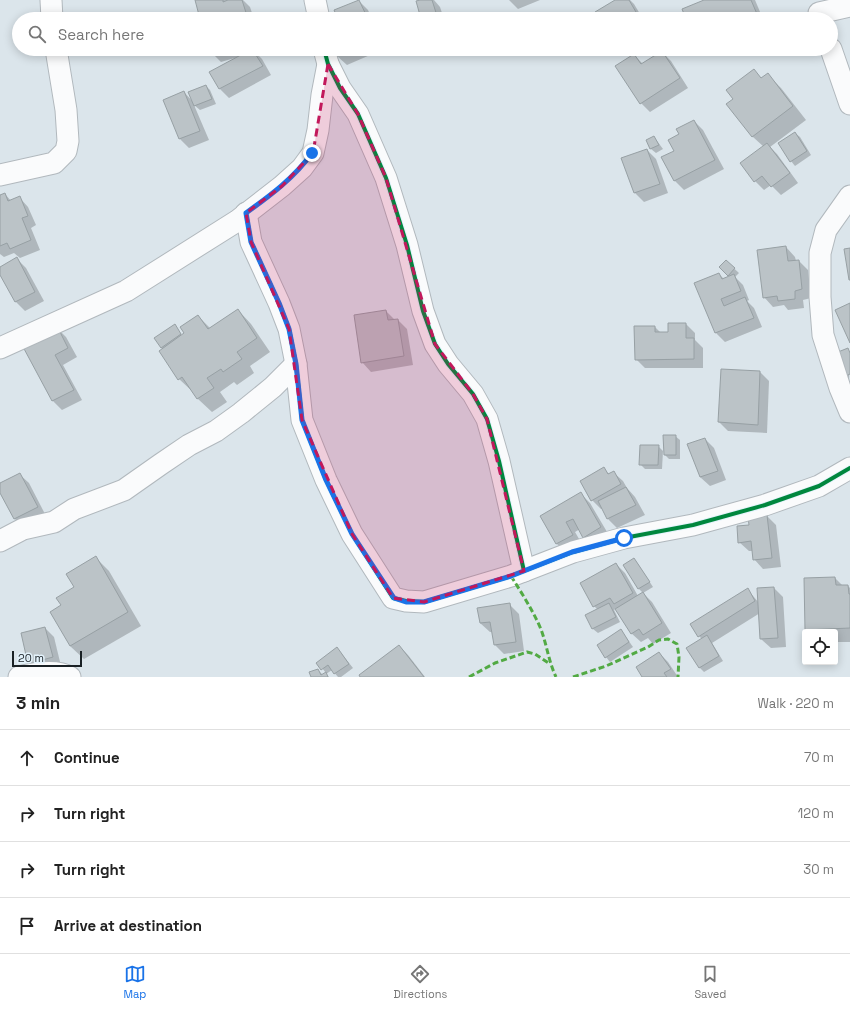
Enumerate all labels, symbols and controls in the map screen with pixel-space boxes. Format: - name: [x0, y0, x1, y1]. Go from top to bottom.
- search box: [12, 12, 838, 56]
- icon: search: [26, 23, 48, 45]
- text: Search here: [58, 25, 144, 44]
- route end: [303, 144, 321, 162]
- route start: [615, 529, 633, 547]
- map controls: [802, 629, 838, 665]
- button: locate: [802, 629, 838, 665]
- scale bar: [12, 649, 82, 668]
- text: 20 m: [18, 651, 44, 665]
- text: 3 min: [16, 692, 60, 714]
- text: Walk · 220 m: [757, 695, 834, 712]
- icon: ahead: [16, 747, 38, 769]
- text: Continue: [54, 748, 120, 767]
- text: 70 m: [804, 749, 834, 766]
- icon: right: [16, 803, 38, 825]
- text: Turn right: [54, 804, 125, 823]
- text: 120 m: [798, 805, 834, 822]
- icon: right: [16, 859, 38, 881]
- text: Turn right: [54, 860, 125, 879]
- text: 30 m: [803, 861, 834, 878]
- icon: arrive: [16, 915, 38, 937]
- text: Arrive at destination: [54, 916, 202, 935]
- tab: Map: [124, 963, 146, 1001]
- tab: Directions: [393, 963, 447, 1001]
- tab: Saved: [694, 963, 726, 1001]

